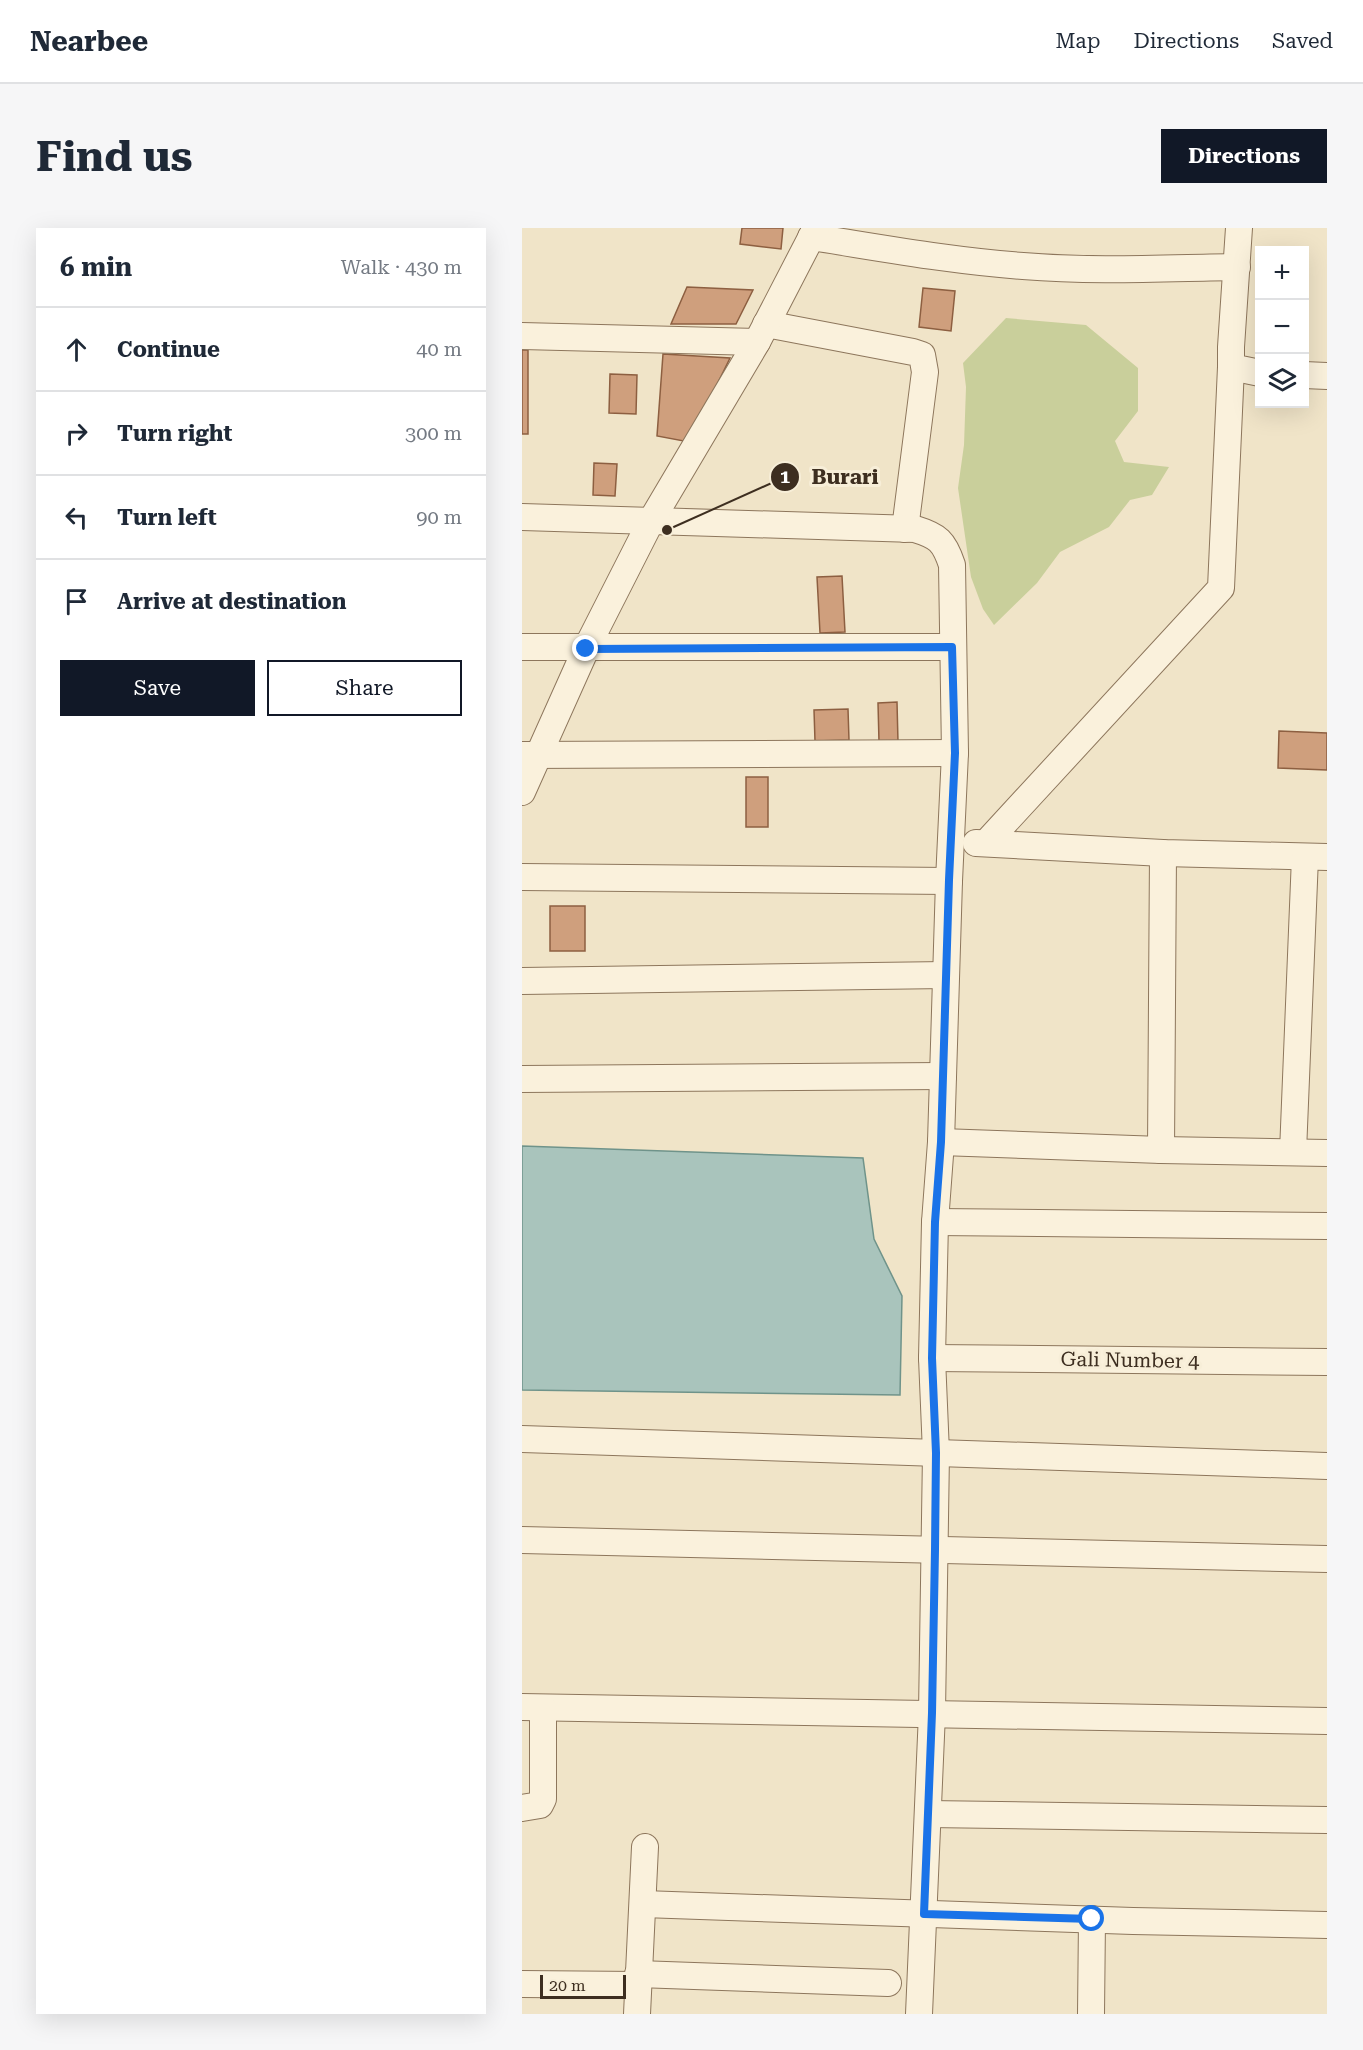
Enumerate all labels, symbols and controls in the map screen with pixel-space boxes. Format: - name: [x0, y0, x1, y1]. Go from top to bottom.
- text: Nearbee: [30, 25, 148, 58]
- text: Map: [1056, 29, 1100, 53]
- text: Directions: [1133, 29, 1239, 53]
- text: Saved: [1272, 29, 1333, 53]
- button: Directions: [1161, 129, 1327, 183]
- text: Find us: [36, 132, 193, 181]
- map controls: [1255, 246, 1309, 408]
- button: +: [1255, 246, 1309, 300]
- text: 6 min: [60, 252, 132, 282]
- text: Walk · 430 m: [341, 255, 462, 279]
- button: −: [1255, 300, 1309, 354]
- icon: ahead: [60, 333, 93, 366]
- text: Continue: [117, 337, 220, 362]
- text: 40 m: [416, 337, 462, 361]
- button: layers: [1255, 354, 1309, 408]
- icon: right: [60, 417, 93, 450]
- text: Turn right: [117, 421, 232, 446]
- text: 300 m: [405, 421, 462, 445]
- callout: Burari: [770, 457, 891, 496]
- text: Burari: [812, 465, 879, 489]
- text: 1: [780, 466, 790, 487]
- icon: left: [60, 501, 93, 534]
- text: Turn left: [117, 505, 217, 530]
- text: 90 m: [416, 505, 462, 529]
- icon: arrive: [60, 585, 93, 618]
- text: Arrive at destination: [117, 589, 346, 614]
- route end: [572, 635, 598, 661]
- button: Save: [60, 660, 255, 716]
- button: Share: [267, 660, 462, 716]
- street label: Gali Number 4: [1060, 1347, 1200, 1373]
- route start: [1078, 1905, 1104, 1931]
- scale bar: [540, 1972, 626, 2000]
- text: 20 m: [549, 1976, 586, 1995]

